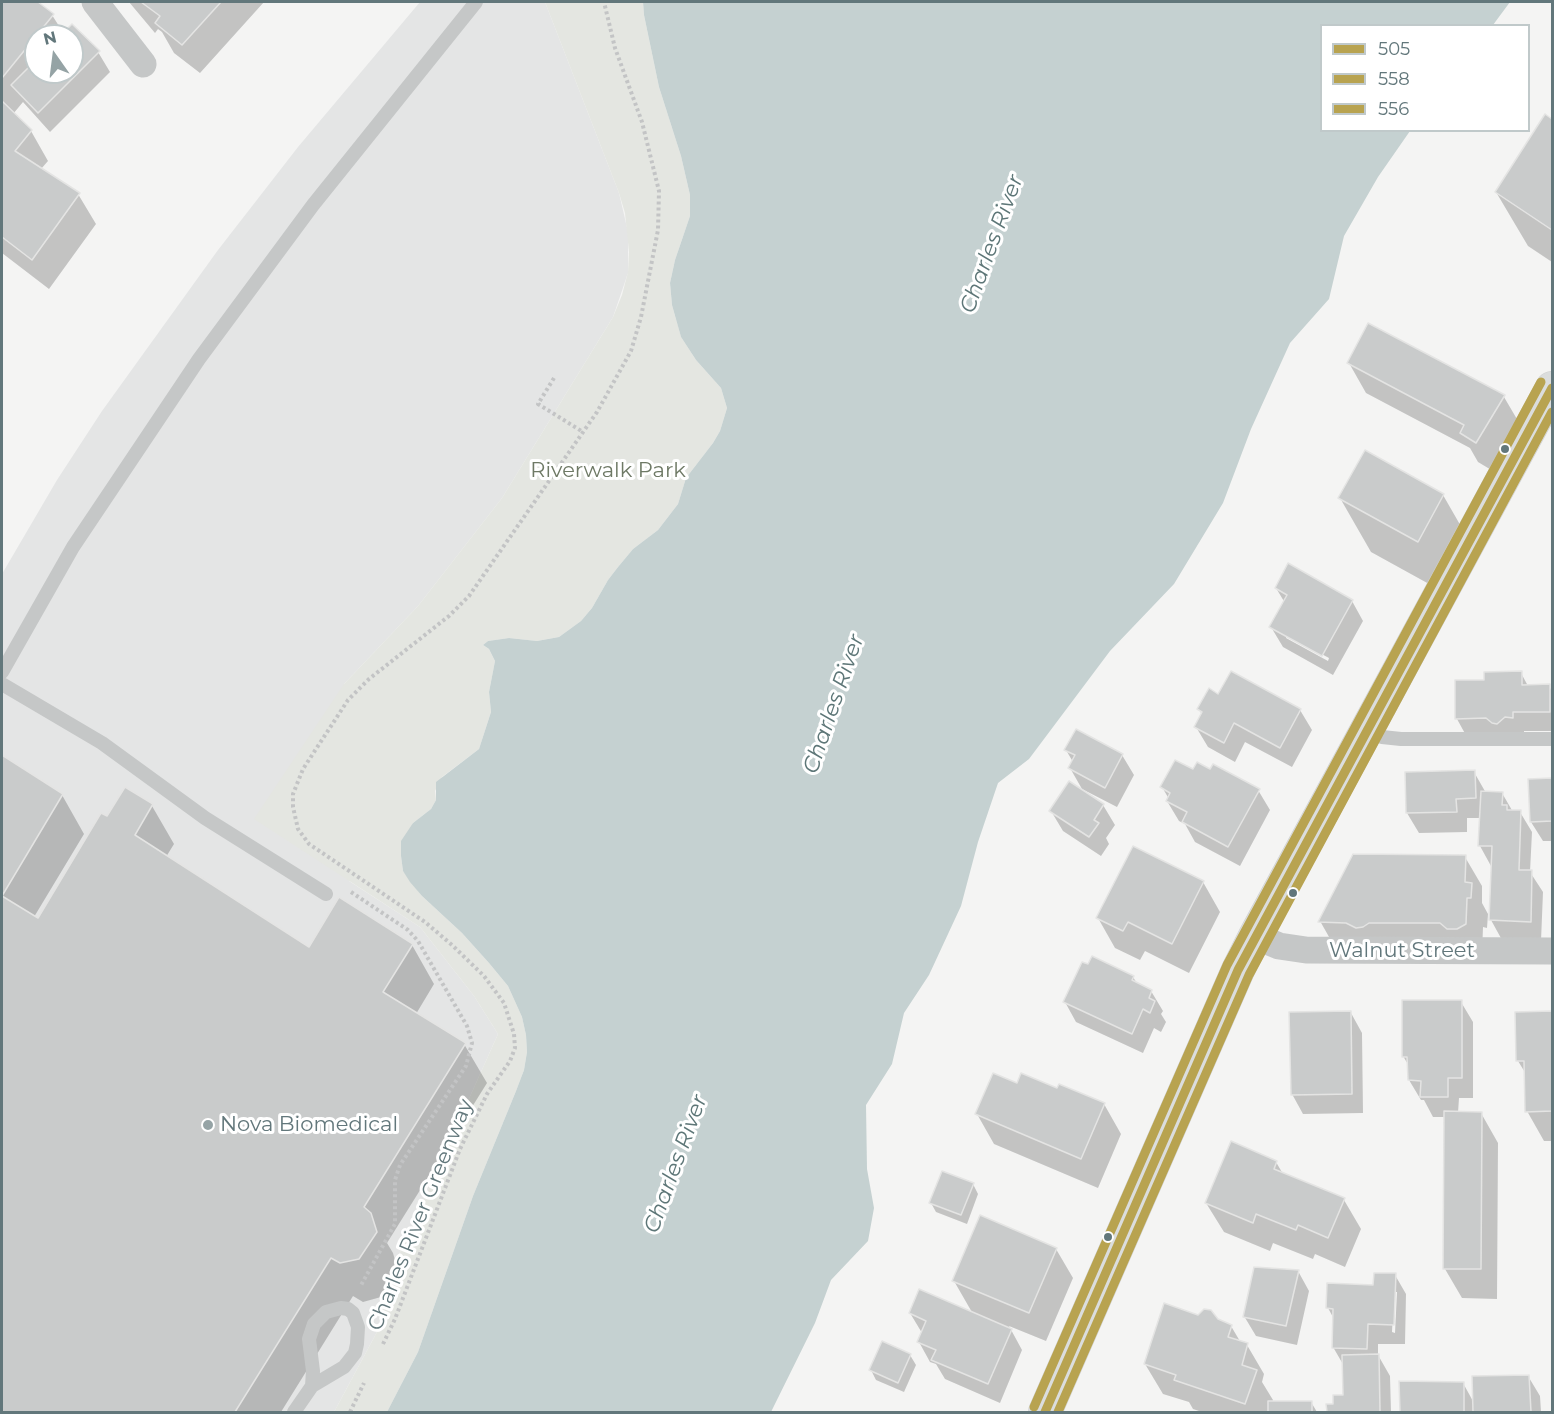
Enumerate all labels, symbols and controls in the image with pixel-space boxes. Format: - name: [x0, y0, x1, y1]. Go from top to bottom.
- north arrow: [24, 24, 84, 84]
- legend: [1320, 24, 1530, 132]
- text: N: [41, 27, 59, 49]
- text: 505: [1378, 38, 1410, 60]
- text: 558: [1378, 68, 1410, 90]
- text: 556: [1378, 98, 1409, 120]
- water label: Charles River: [955, 171, 1029, 317]
- unlabelled marker: [1499, 443, 1511, 455]
- park label: Riverwalk Park: [530, 458, 686, 484]
- water label: Charles River: [798, 631, 870, 777]
- unlabelled marker: [1287, 887, 1299, 899]
- street label: Walnut Street: [1329, 938, 1475, 964]
- water label: Charles River: [639, 1091, 713, 1237]
- street label: Charles River Greenway: [363, 1096, 479, 1334]
- place label: Nova Biomedical: [220, 1112, 398, 1138]
- marker: Nova Biomedical: [201, 1118, 215, 1132]
- unlabelled marker: [1102, 1231, 1114, 1243]

